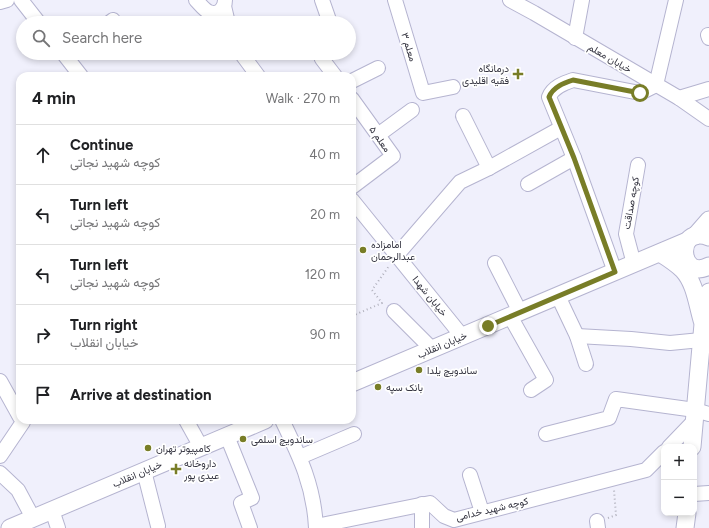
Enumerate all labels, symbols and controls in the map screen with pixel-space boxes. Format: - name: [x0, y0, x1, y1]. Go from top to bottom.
- search box: [16, 16, 356, 60]
- icon: search: [30, 27, 52, 49]
- text: Search here: [62, 29, 142, 47]
- street label: معلم ۳: [398, 31, 420, 63]
- street label: خیابان معلم: [586, 40, 634, 76]
- place label: درمانگاه فقیه اقلیدی: [462, 62, 509, 87]
- marker: درمانگاه فقیه اقلیدی: [512, 68, 524, 80]
- route start: [631, 84, 649, 102]
- text: 4 min: [32, 88, 76, 108]
- text: Walk · 270 m: [266, 91, 340, 106]
- street label: معلم ۵: [366, 123, 394, 155]
- text: Continue: [70, 136, 133, 154]
- icon: ahead: [32, 144, 54, 166]
- text: 40 m: [309, 147, 340, 162]
- text: کوچه شهید نجاتی: [70, 155, 160, 170]
- street label: کوچه صداقت: [620, 175, 643, 230]
- text: Turn left: [70, 196, 128, 214]
- icon: left: [32, 204, 54, 226]
- text: 20 m: [310, 207, 340, 222]
- text: کوچه شهید نجاتی: [70, 215, 160, 230]
- place label: امامزاده عبدالرحمان: [371, 238, 415, 263]
- marker: امامزاده عبدالرحمان: [358, 245, 368, 255]
- text: Turn left: [70, 256, 128, 274]
- icon: left: [32, 264, 54, 286]
- text: 120 m: [305, 267, 340, 282]
- street label: خیابان شهدا: [410, 273, 450, 319]
- text: کوچه شهید نجاتی: [70, 275, 160, 290]
- text: Turn right: [70, 316, 138, 334]
- route end: [479, 317, 497, 335]
- icon: right: [32, 324, 54, 346]
- text: 90 m: [310, 327, 340, 342]
- street label: خیابان انقلاب: [415, 329, 469, 361]
- text: خیابان انقلاب: [70, 335, 138, 350]
- place label: ساندویچ یلدا: [427, 364, 477, 377]
- marker: ساندویچ یلدا: [414, 365, 424, 375]
- place label: بانک سپه: [386, 381, 423, 395]
- marker: بانک سپه: [373, 382, 383, 392]
- icon: arrive: [32, 384, 54, 406]
- text: Arrive at destination: [70, 386, 211, 404]
- place label: ساندویچ اسلمی: [251, 433, 313, 446]
- marker: ساندویچ اسلمی: [238, 434, 248, 444]
- place label: کامپیوتر تهران: [156, 442, 211, 456]
- marker: کامپیوتر تهران: [143, 443, 153, 453]
- map controls: [661, 444, 697, 516]
- button: +: [661, 444, 697, 480]
- place label: داروخانه عیدی پور: [183, 457, 219, 483]
- street label: خیابان انقلاب: [110, 458, 164, 490]
- marker: داروخانه عیدی پور: [171, 464, 181, 474]
- button: −: [661, 480, 697, 516]
- street label: کوچه شهید خدامی: [455, 494, 530, 525]

